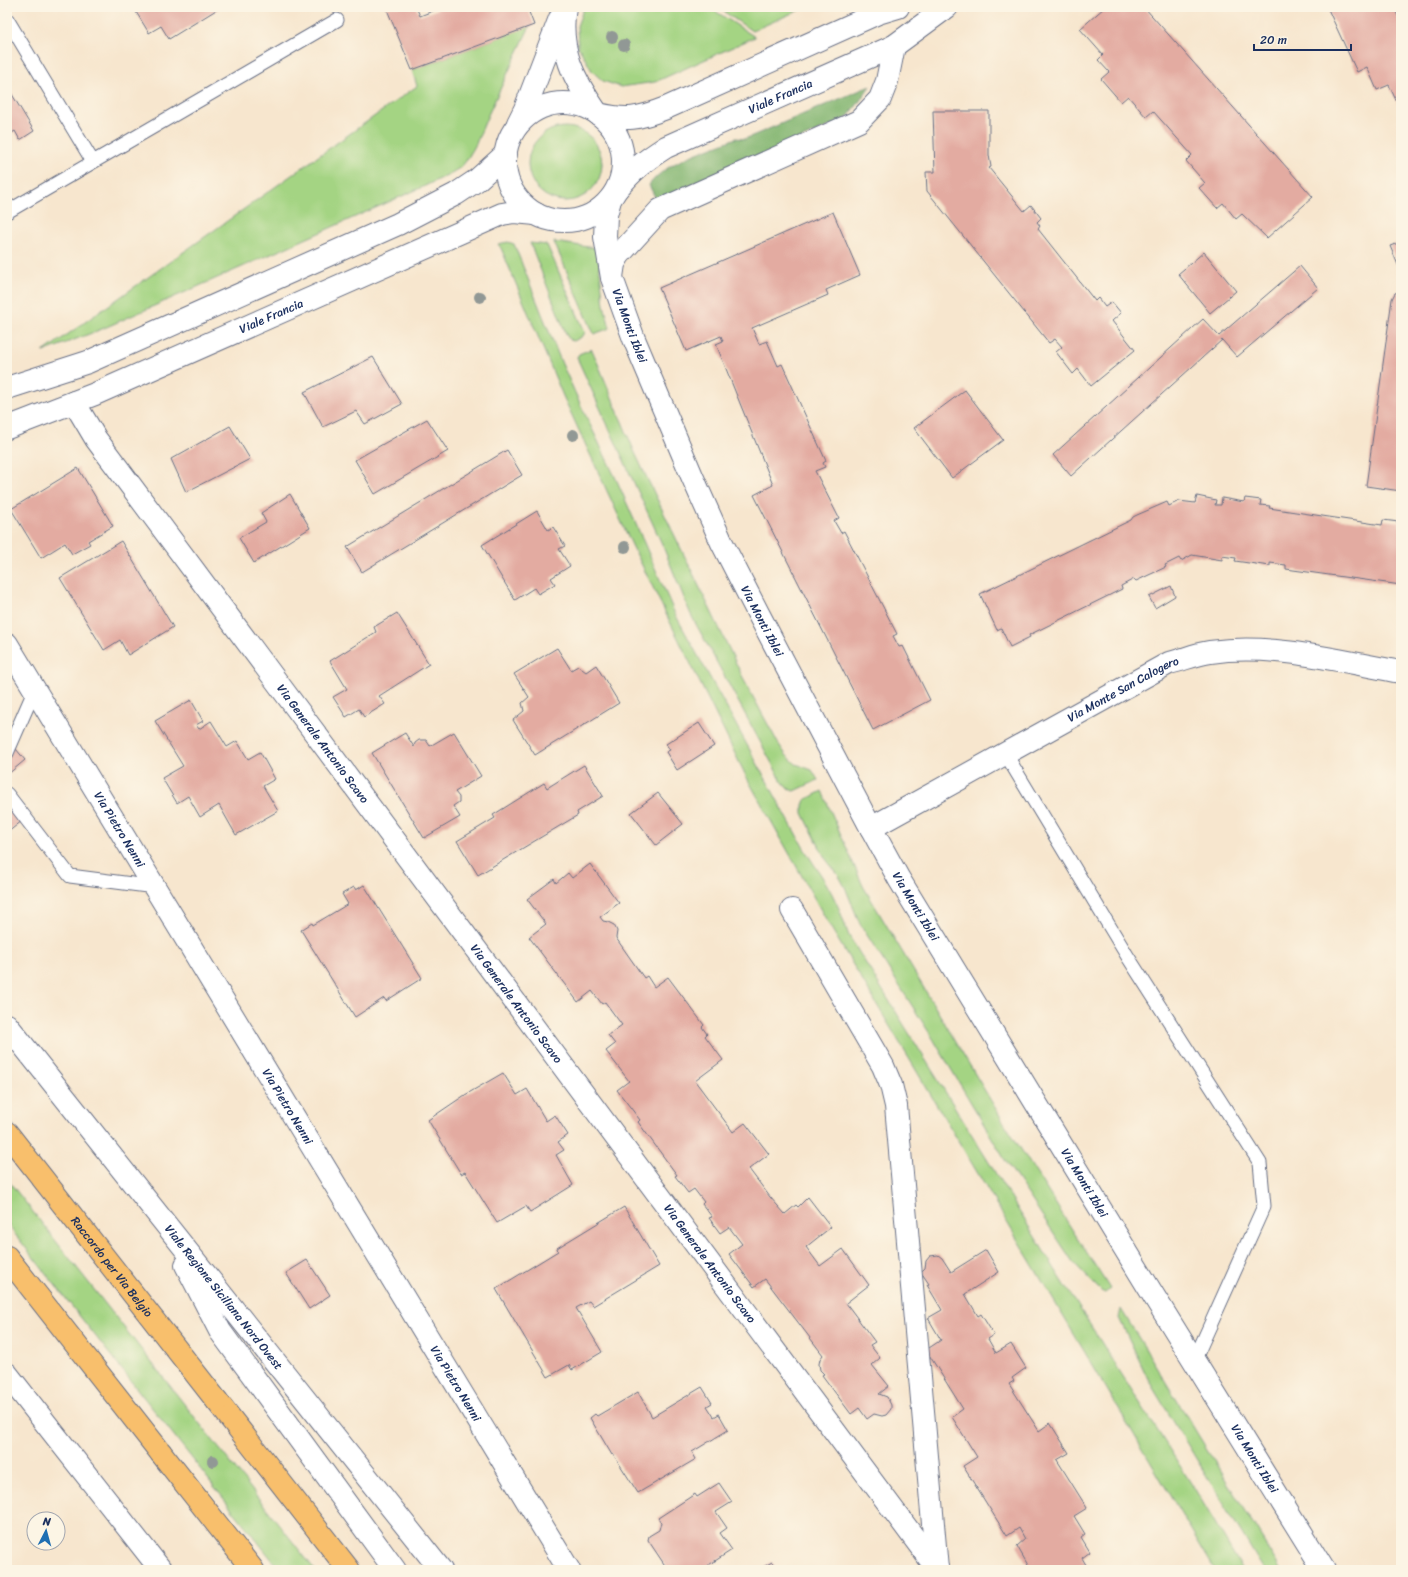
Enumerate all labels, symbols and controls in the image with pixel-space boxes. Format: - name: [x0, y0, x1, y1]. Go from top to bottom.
- scale bar: [1254, 26, 1351, 52]
- text: 20 m: [1260, 29, 1287, 51]
- street label: Viale Francia: [745, 72, 816, 120]
- street label: Via Monti Iblei: [606, 285, 654, 367]
- street label: Viale Francia: [236, 292, 307, 340]
- street label: Via Monti Iblei: [735, 581, 790, 661]
- street label: Via Monte San Calogero: [1063, 650, 1181, 728]
- street label: Via Generale Antonio Scavo: [271, 679, 375, 808]
- street label: Via Pietro Nenni: [88, 787, 152, 873]
- street label: Via Monti Iblei: [886, 868, 946, 946]
- street label: Via Generale Antonio Scavo: [464, 939, 568, 1068]
- street label: Via Pietro Nenni: [256, 1064, 320, 1150]
- street label: Via Monti Iblei: [1055, 1144, 1115, 1222]
- street label: Via Generale Antonio Scavo: [658, 1199, 762, 1328]
- street label: Raccordo per Via Belgio: [65, 1211, 159, 1322]
- street label: Viale Regione Siciliana Nord Ovest: [159, 1219, 289, 1375]
- street label: Via Pietro Nenni: [424, 1341, 488, 1427]
- street label: Via Monti Iblei: [1225, 1420, 1285, 1498]
- north arrow: [26, 1511, 66, 1551]
- text: N: [41, 1512, 52, 1531]

